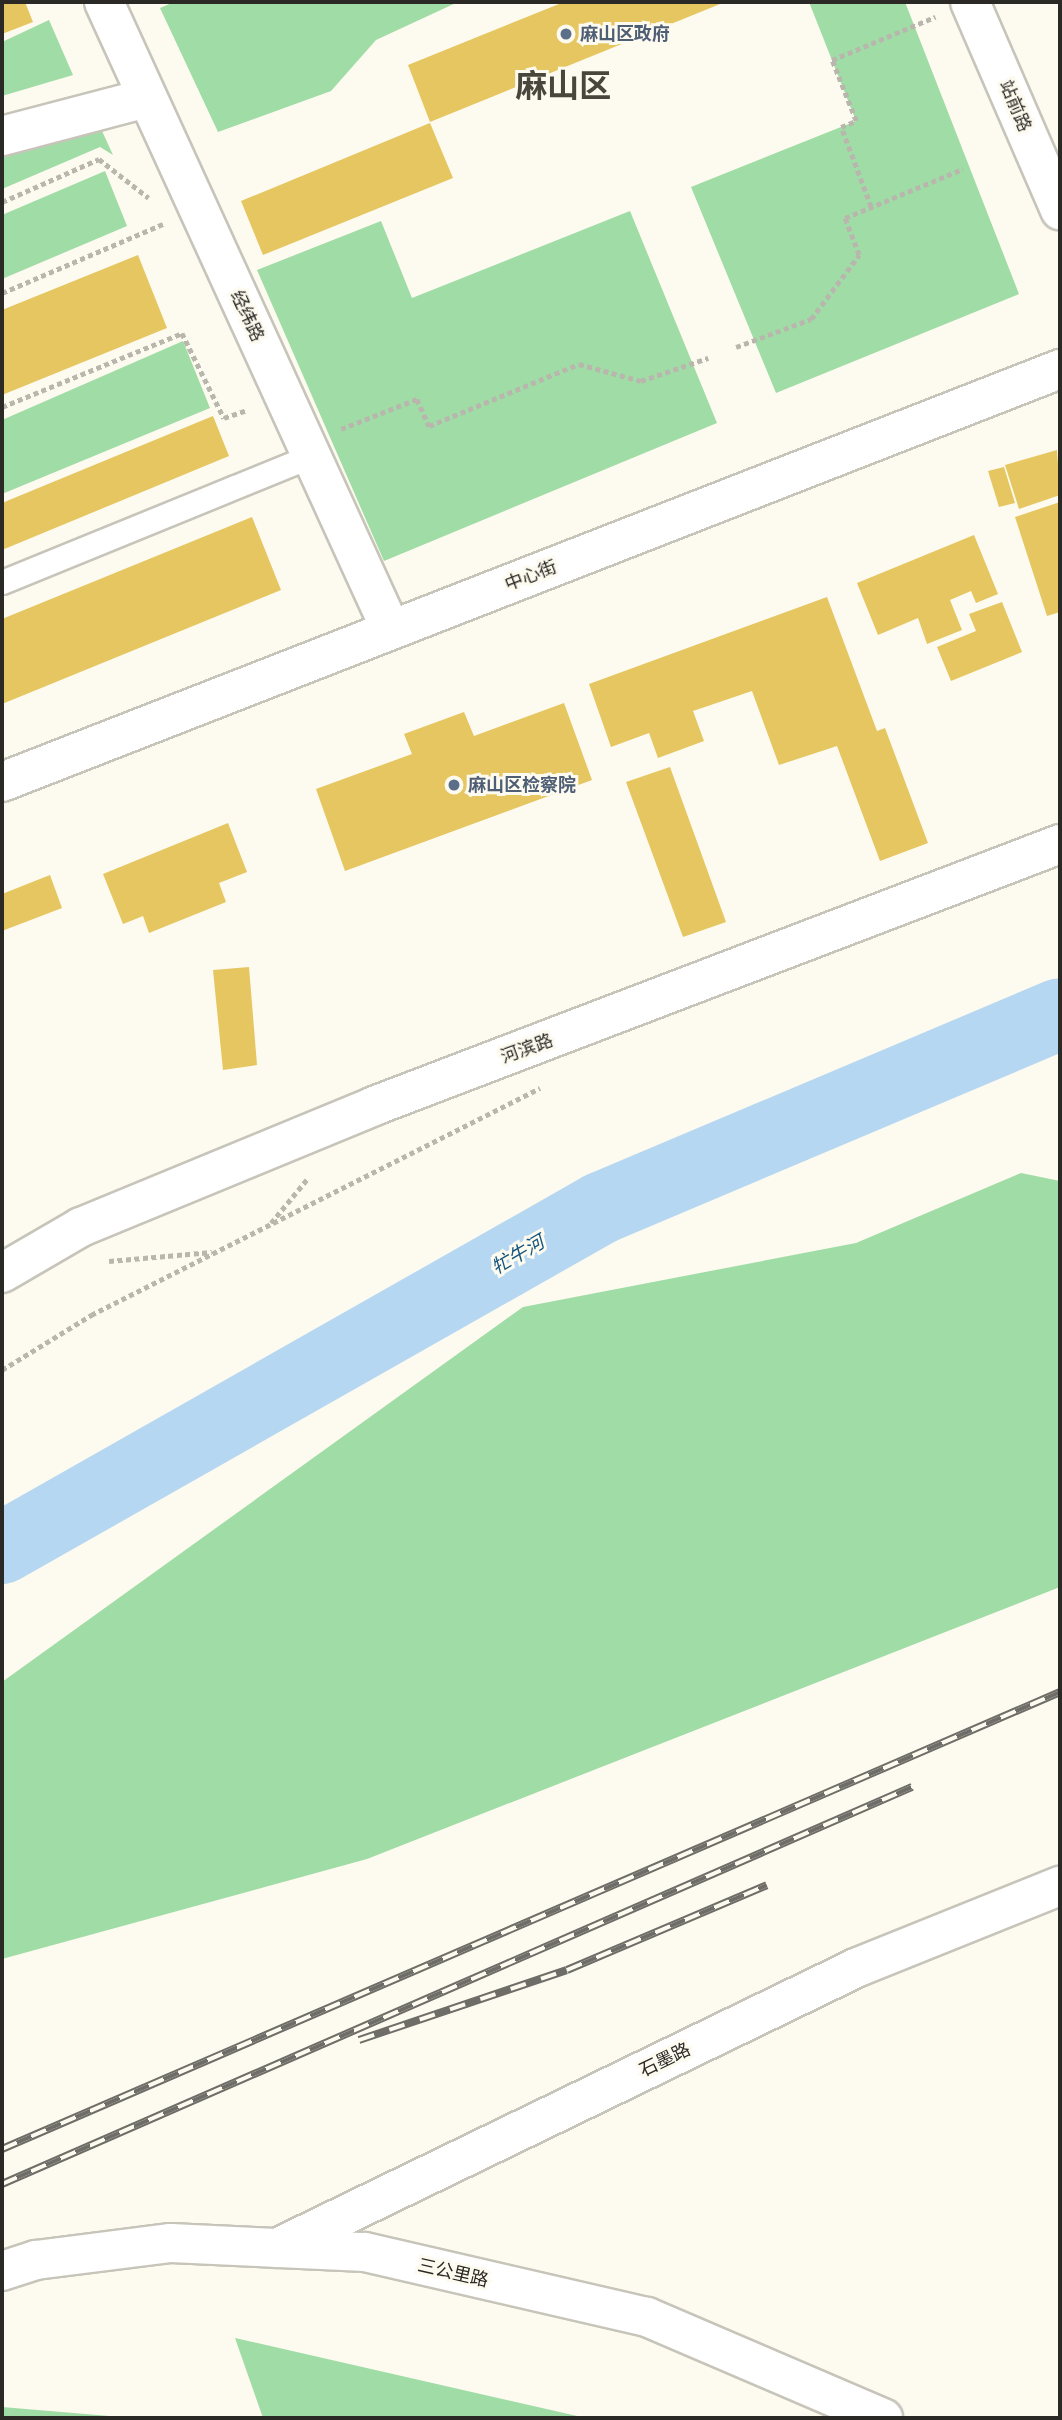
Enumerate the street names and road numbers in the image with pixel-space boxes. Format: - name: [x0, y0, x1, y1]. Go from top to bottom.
- street label: 站前路: [995, 77, 1035, 135]
- street label: 经纬路: [226, 287, 268, 345]
- street label: 中心街: [502, 556, 560, 596]
- street label: 河滨路: [498, 1030, 556, 1068]
- street label: 石墨路: [636, 2038, 694, 2082]
- street label: 三公里路: [415, 2254, 491, 2292]

